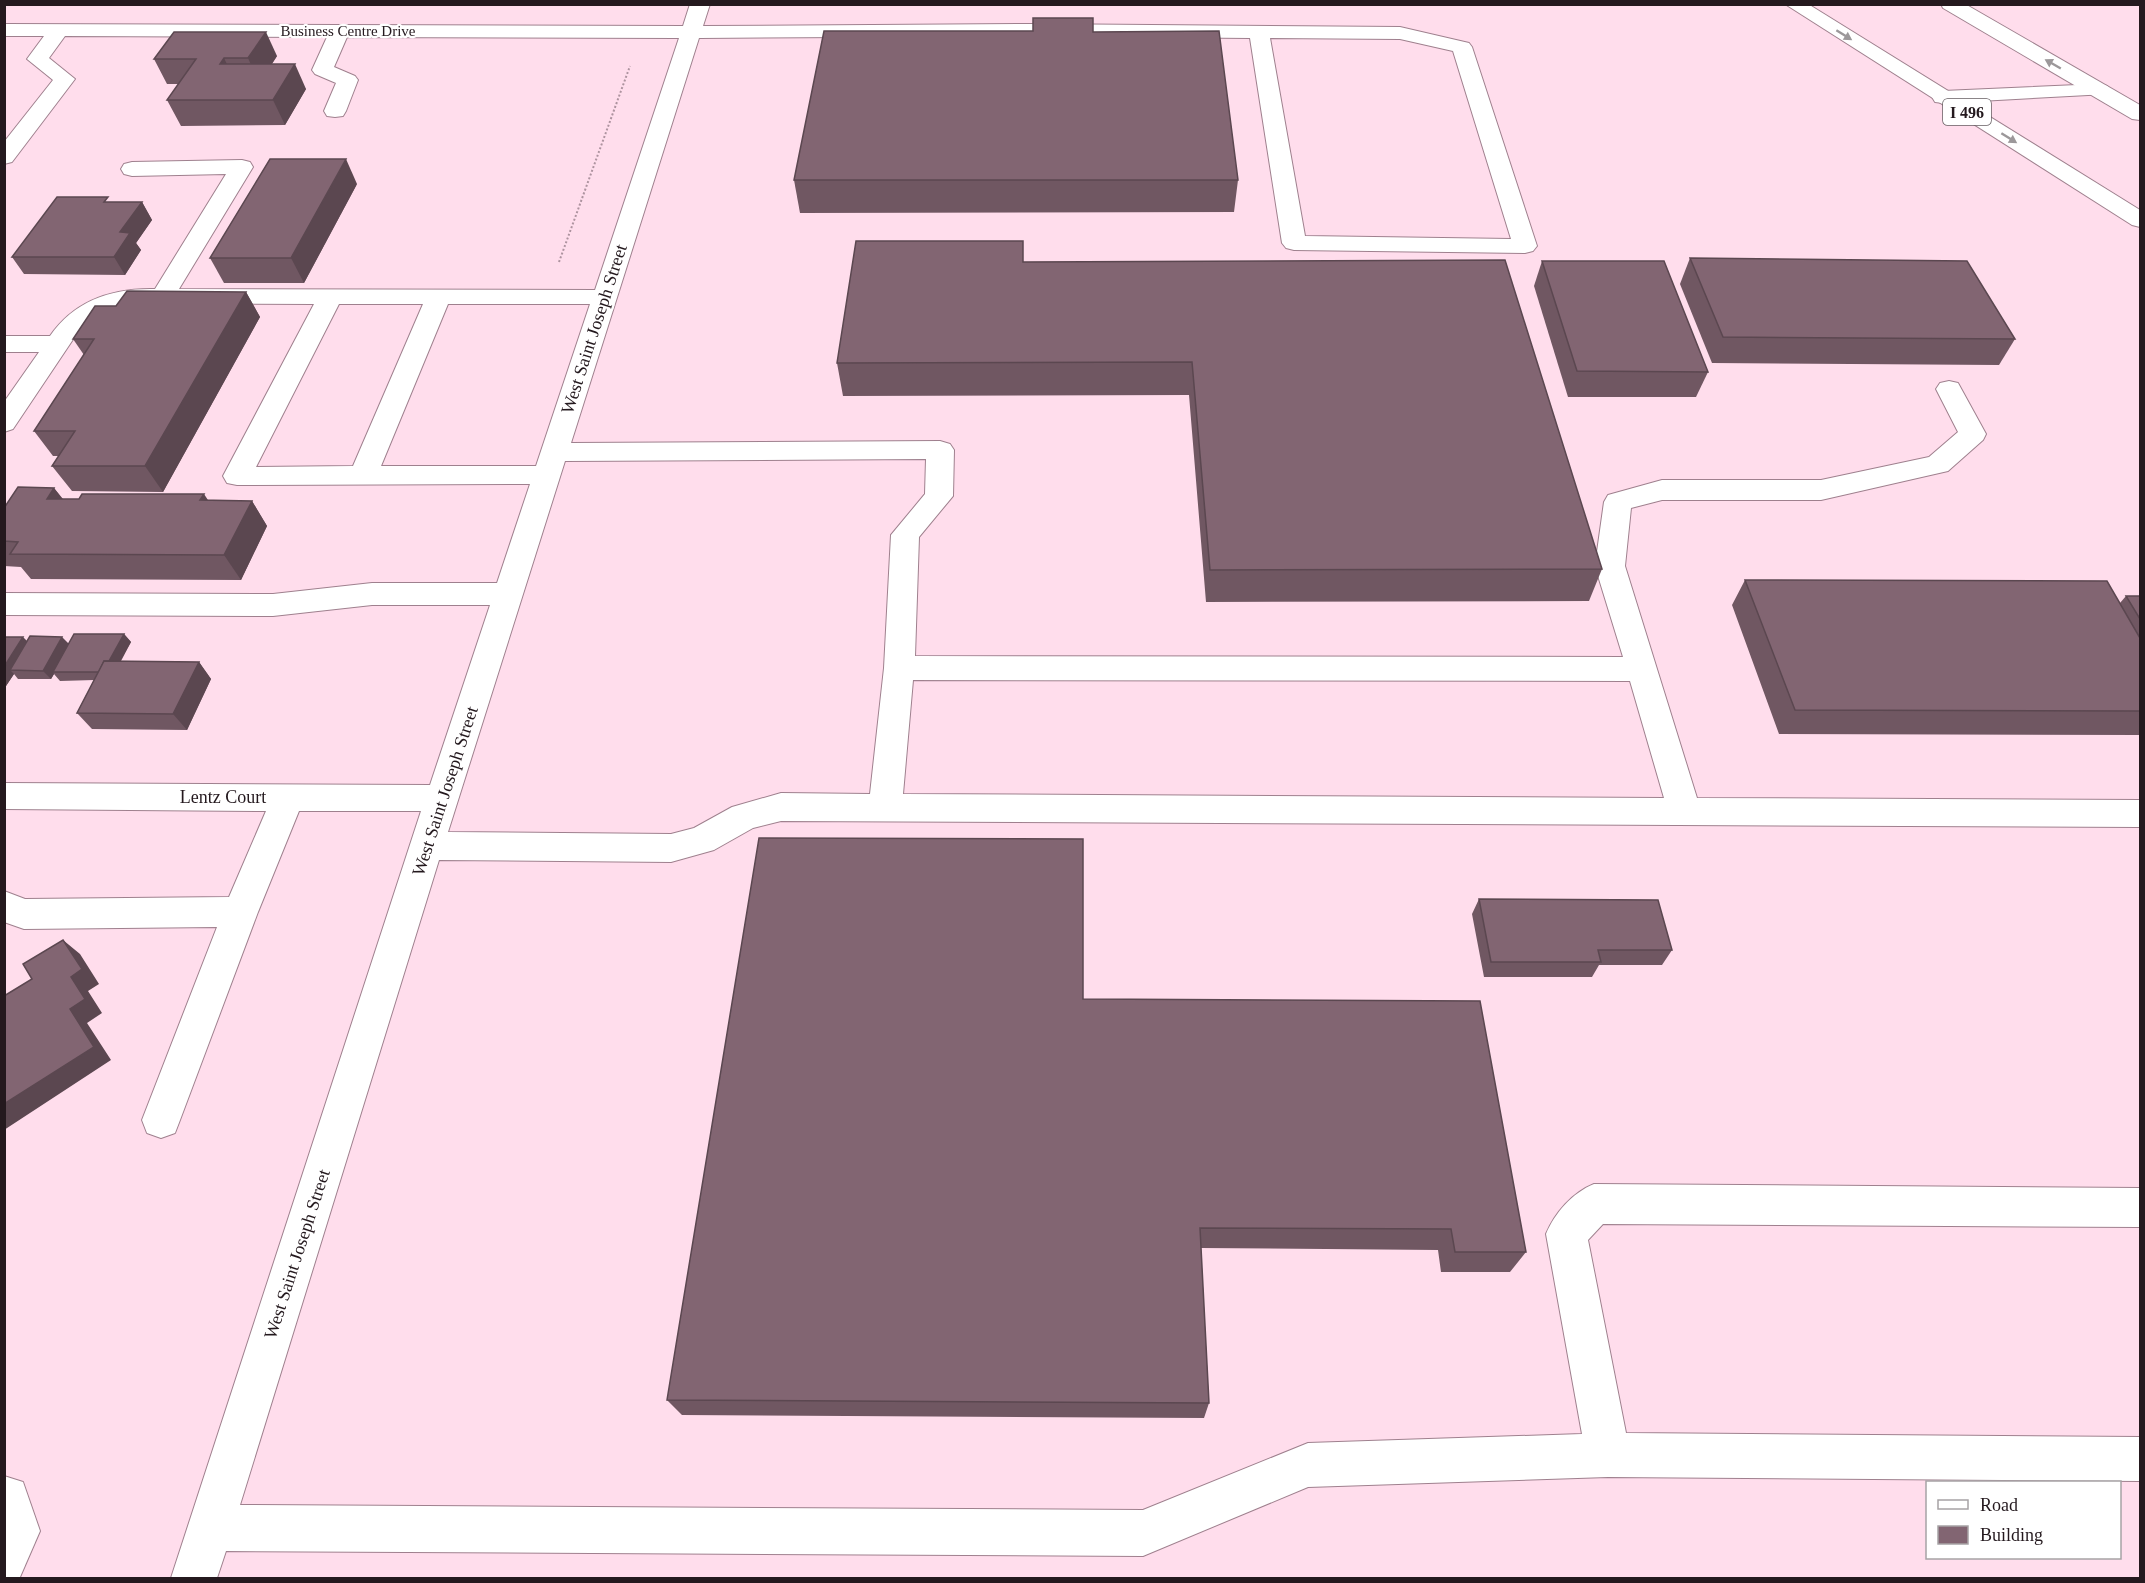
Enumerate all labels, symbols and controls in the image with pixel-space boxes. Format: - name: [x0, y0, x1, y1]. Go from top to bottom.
- street label: Business Centre Drive: [281, 23, 416, 39]
- one-way arrow: [1836, 30, 1852, 41]
- one-way arrow: [2045, 58, 2061, 69]
- road number: I 496: [1943, 99, 1991, 125]
- one-way arrow: [2001, 133, 2018, 144]
- street label: West Saint Joseph Street: [557, 242, 631, 416]
- street label: West Saint Joseph Street: [408, 704, 482, 878]
- street label: Lentz Court: [180, 787, 266, 807]
- street label: West Saint Joseph Street: [260, 1167, 334, 1341]
- legend: [1926, 1481, 2121, 1559]
- text: Road: [1980, 1495, 2018, 1515]
- text: Building: [1980, 1525, 2043, 1545]

